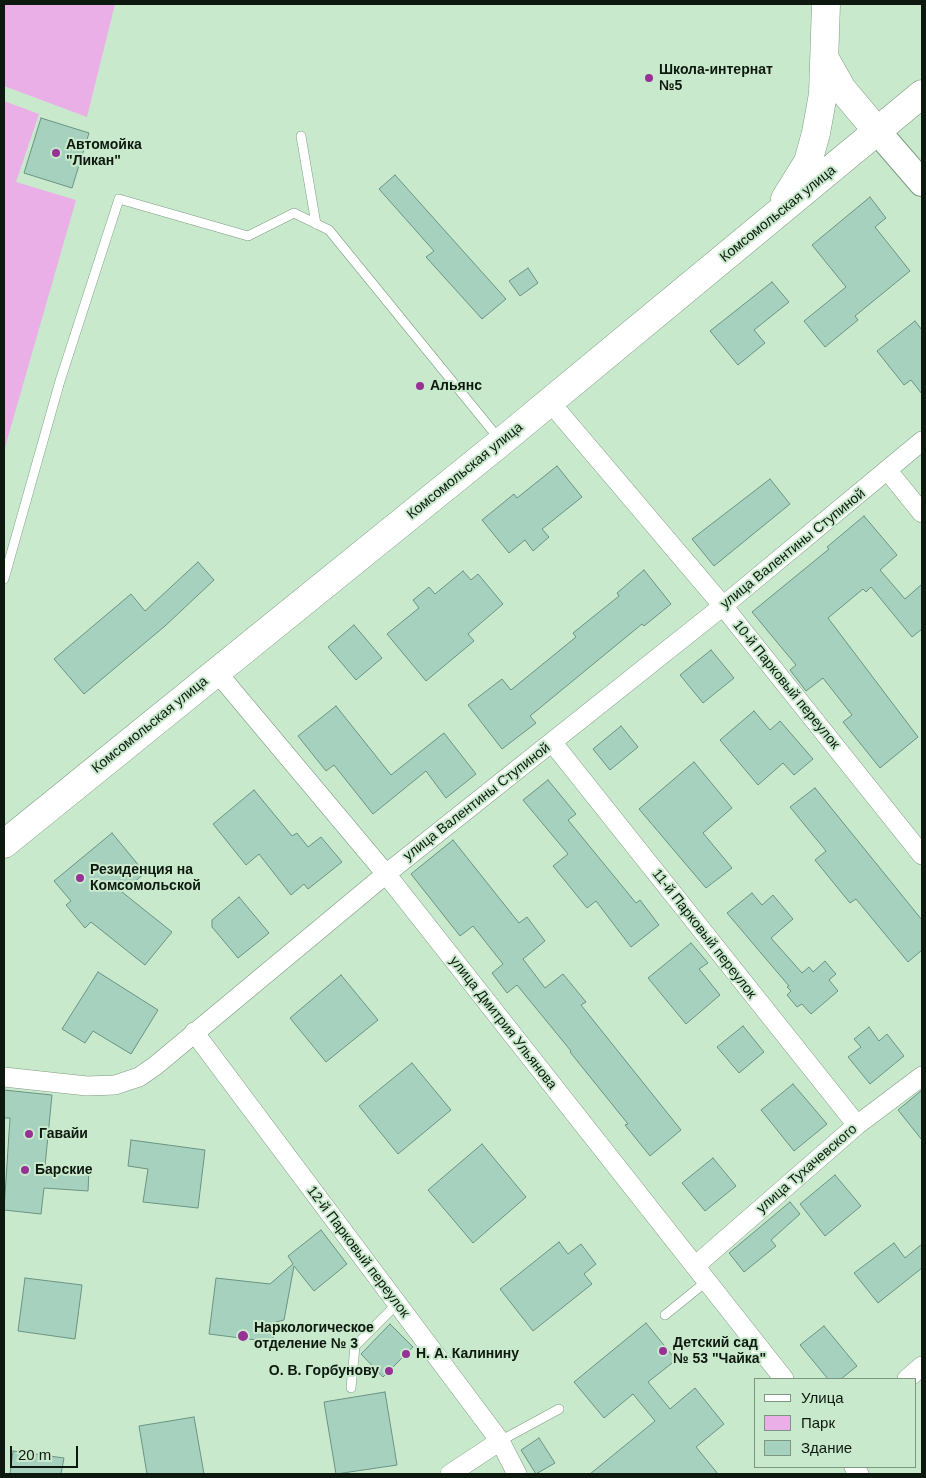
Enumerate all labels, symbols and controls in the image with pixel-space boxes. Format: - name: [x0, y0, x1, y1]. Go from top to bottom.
- place label: Школа-интернат №5: [659, 62, 773, 94]
- marker: Школа-интернат №5: [643, 72, 655, 84]
- place label: Автомойка "Ликан": [66, 137, 142, 170]
- marker: Автомойка "Ликан": [50, 147, 62, 159]
- street label: Комсомольская улица: [717, 162, 839, 266]
- place label: Альянс: [430, 378, 482, 394]
- marker: Альянс: [414, 380, 426, 392]
- street label: Комсомольская улица: [404, 419, 526, 523]
- street label: улица Валентины Ступиной: [717, 485, 869, 613]
- street label: 10-й Парковый переулок: [729, 617, 843, 753]
- street label: Комсомольская улица: [89, 673, 211, 777]
- street label: улица Валентины Ступиной: [400, 740, 554, 864]
- place label: Резиденция на Комсомольской: [90, 862, 201, 894]
- street label: 11-й Парковый переулок: [648, 866, 760, 1002]
- marker: Резиденция на Комсомольской: [74, 872, 86, 884]
- street label: улица Дмитрия Ульянова: [446, 953, 560, 1093]
- street label: улица Тухачевского: [753, 1121, 861, 1217]
- place label: Гавайи: [39, 1126, 88, 1142]
- marker: Гавайи: [23, 1128, 35, 1140]
- place label: Барские: [35, 1162, 93, 1178]
- marker: Барские: [19, 1164, 31, 1176]
- street label: 12-й Парковый переулок: [303, 1183, 413, 1321]
- place label: Наркологическое отделение № 3: [254, 1320, 374, 1352]
- marker: Наркологическое отделение № 3: [236, 1329, 250, 1343]
- place label: Детский сад № 53 "Чайка": [673, 1335, 766, 1368]
- marker: Детский сад № 53 "Чайка": [657, 1345, 669, 1357]
- place label: Н. А. Калинину: [416, 1346, 519, 1362]
- marker: Н. А. Калинину: [400, 1348, 412, 1360]
- place label: О. В. Горбунову: [269, 1363, 379, 1379]
- marker: О. В. Горбунову: [383, 1365, 395, 1377]
- legend: [754, 1378, 916, 1468]
- text: Улица: [801, 1389, 844, 1406]
- text: Парк: [801, 1414, 835, 1431]
- scale bar: [12, 1436, 80, 1468]
- text: Здание: [801, 1439, 852, 1456]
- text: 20 m: [18, 1446, 51, 1463]

